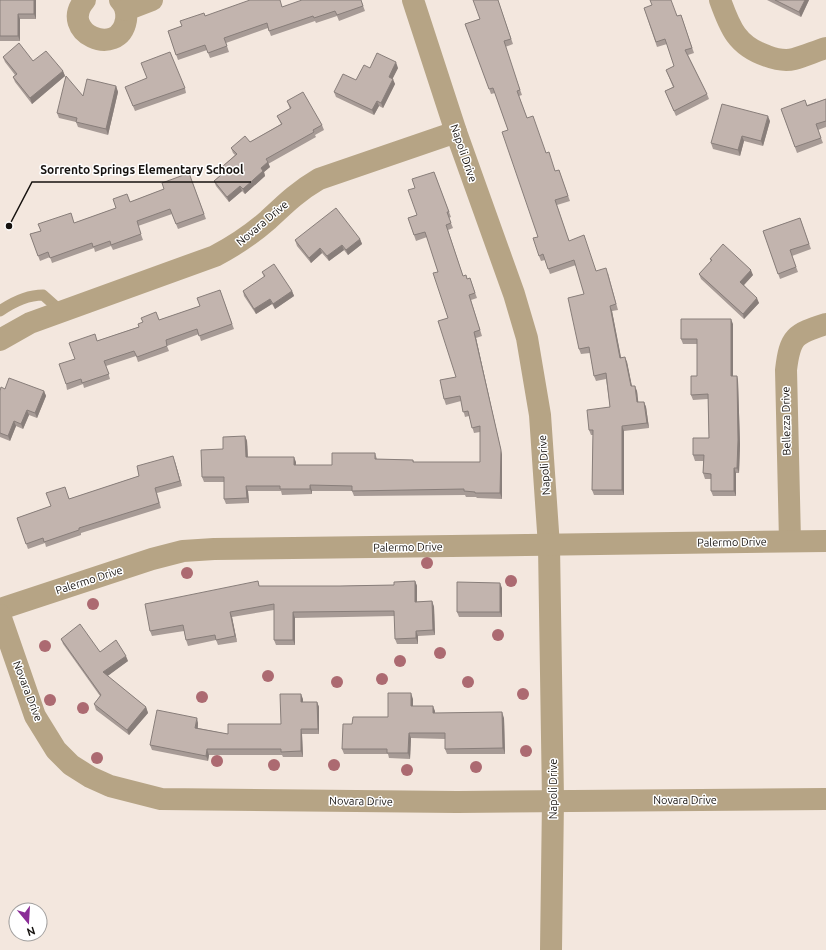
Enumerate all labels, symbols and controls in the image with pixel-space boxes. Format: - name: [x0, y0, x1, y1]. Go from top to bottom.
- street label: Napoli Drive: [448, 122, 480, 184]
- callout: Sorrento Springs Elementary School: [32, 158, 251, 182]
- text: Sorrento Springs Elementary School: [40, 163, 244, 176]
- street label: Novara Drive: [234, 198, 290, 248]
- street label: Bellezza Drive: [779, 386, 793, 456]
- street label: Napoli Drive: [536, 434, 552, 496]
- street label: Palermo Drive: [697, 535, 767, 549]
- street label: Palermo Drive: [373, 540, 443, 554]
- street label: Palermo Drive: [54, 564, 124, 596]
- street label: Novara Drive: [11, 659, 45, 723]
- street label: Napoli Drive: [547, 759, 559, 819]
- street label: Novara Drive: [329, 794, 393, 808]
- street label: Novara Drive: [653, 794, 717, 806]
- north arrow: [8, 902, 48, 942]
- text: N: [25, 925, 37, 938]

